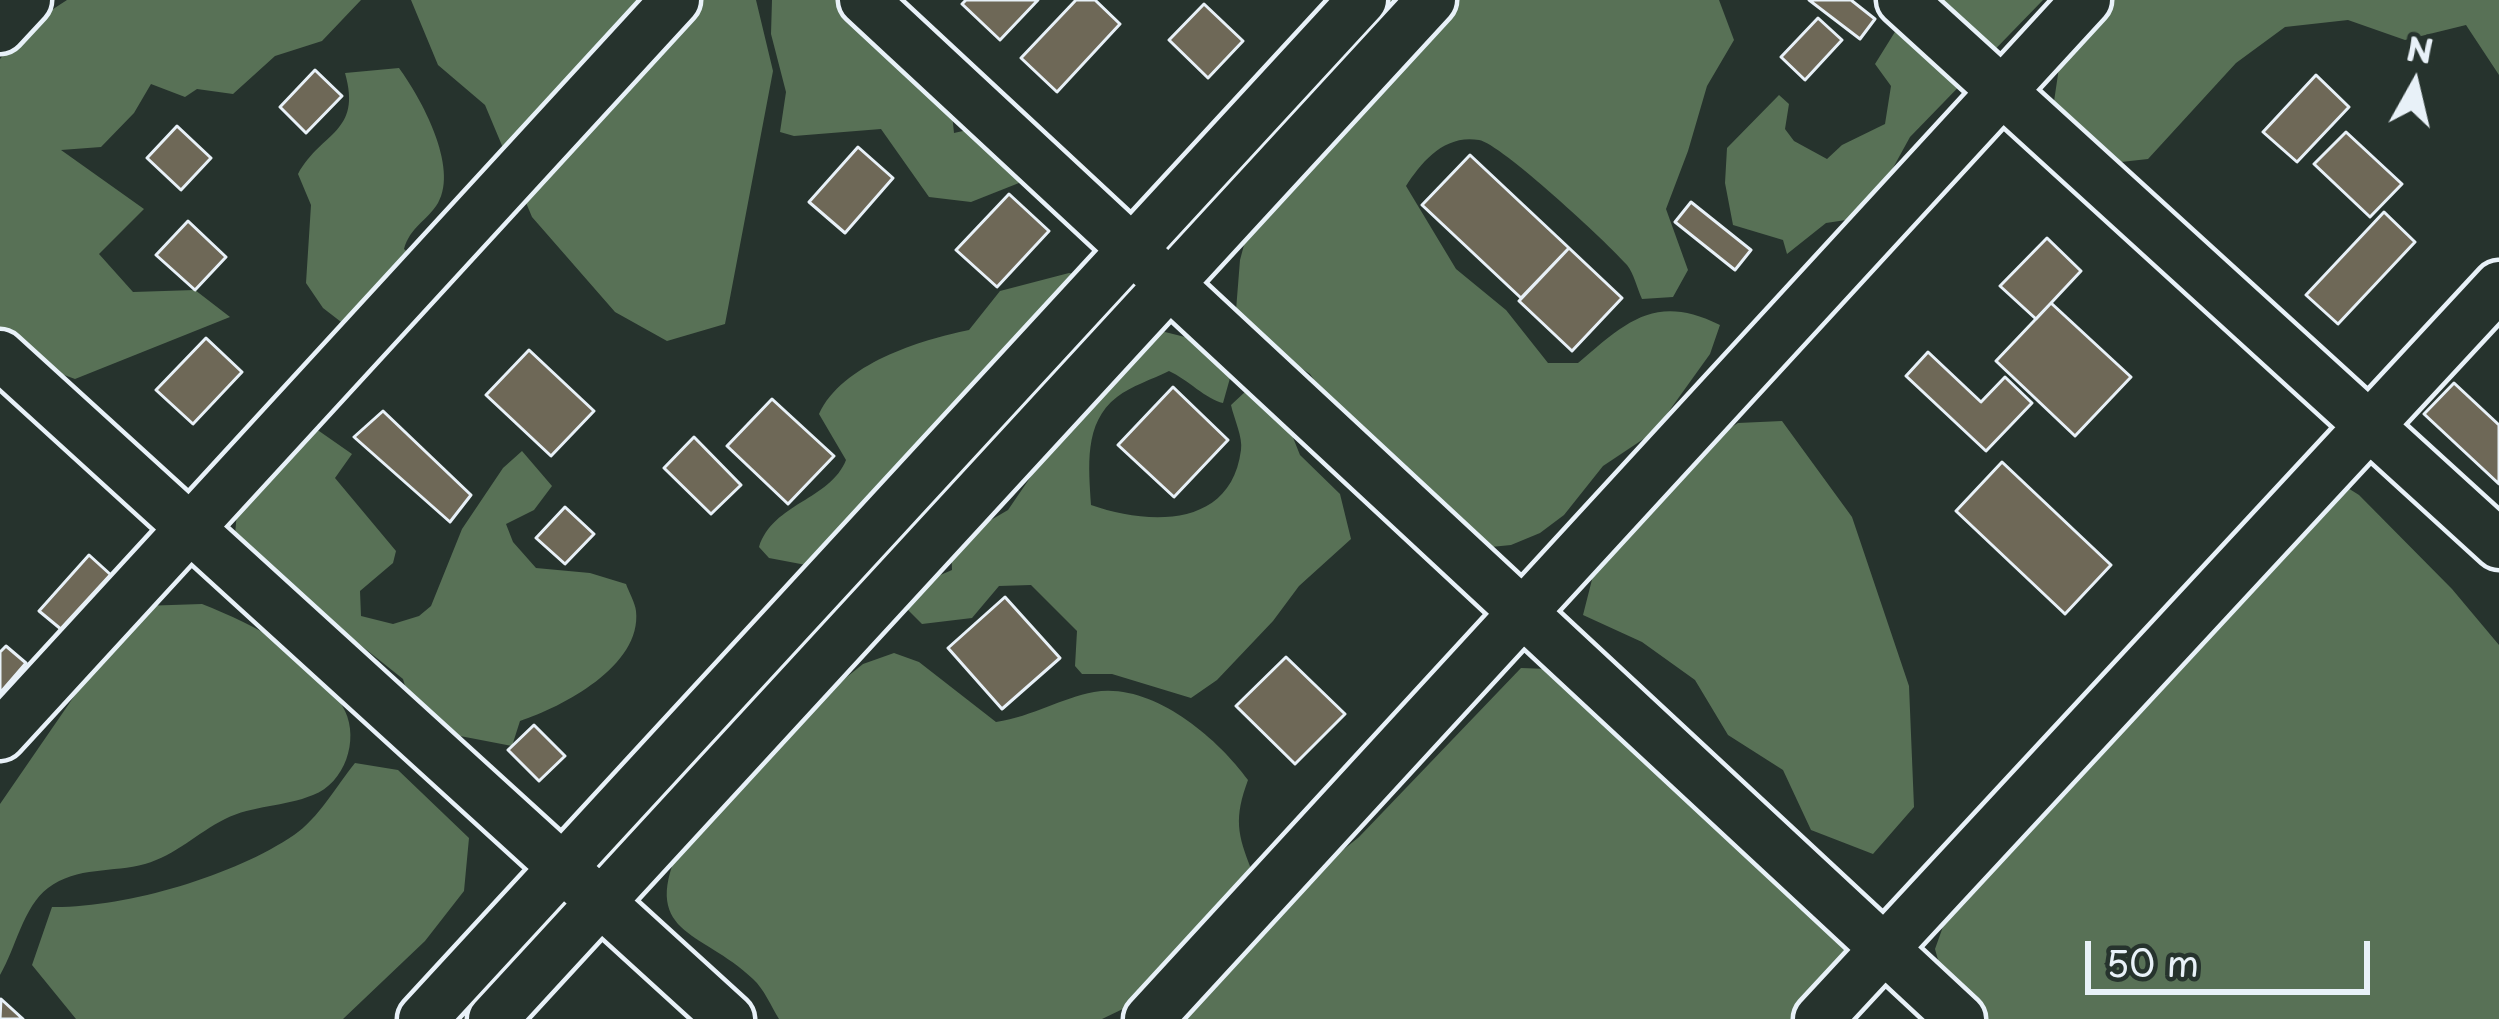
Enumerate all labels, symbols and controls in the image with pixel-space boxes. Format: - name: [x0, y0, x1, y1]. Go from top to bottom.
- text: N: [2404, 22, 2436, 75]
- north arrow: [2355, 24, 2475, 144]
- scale bar: [2091, 917, 2376, 991]
- text: 50 m: [2106, 935, 2199, 989]

